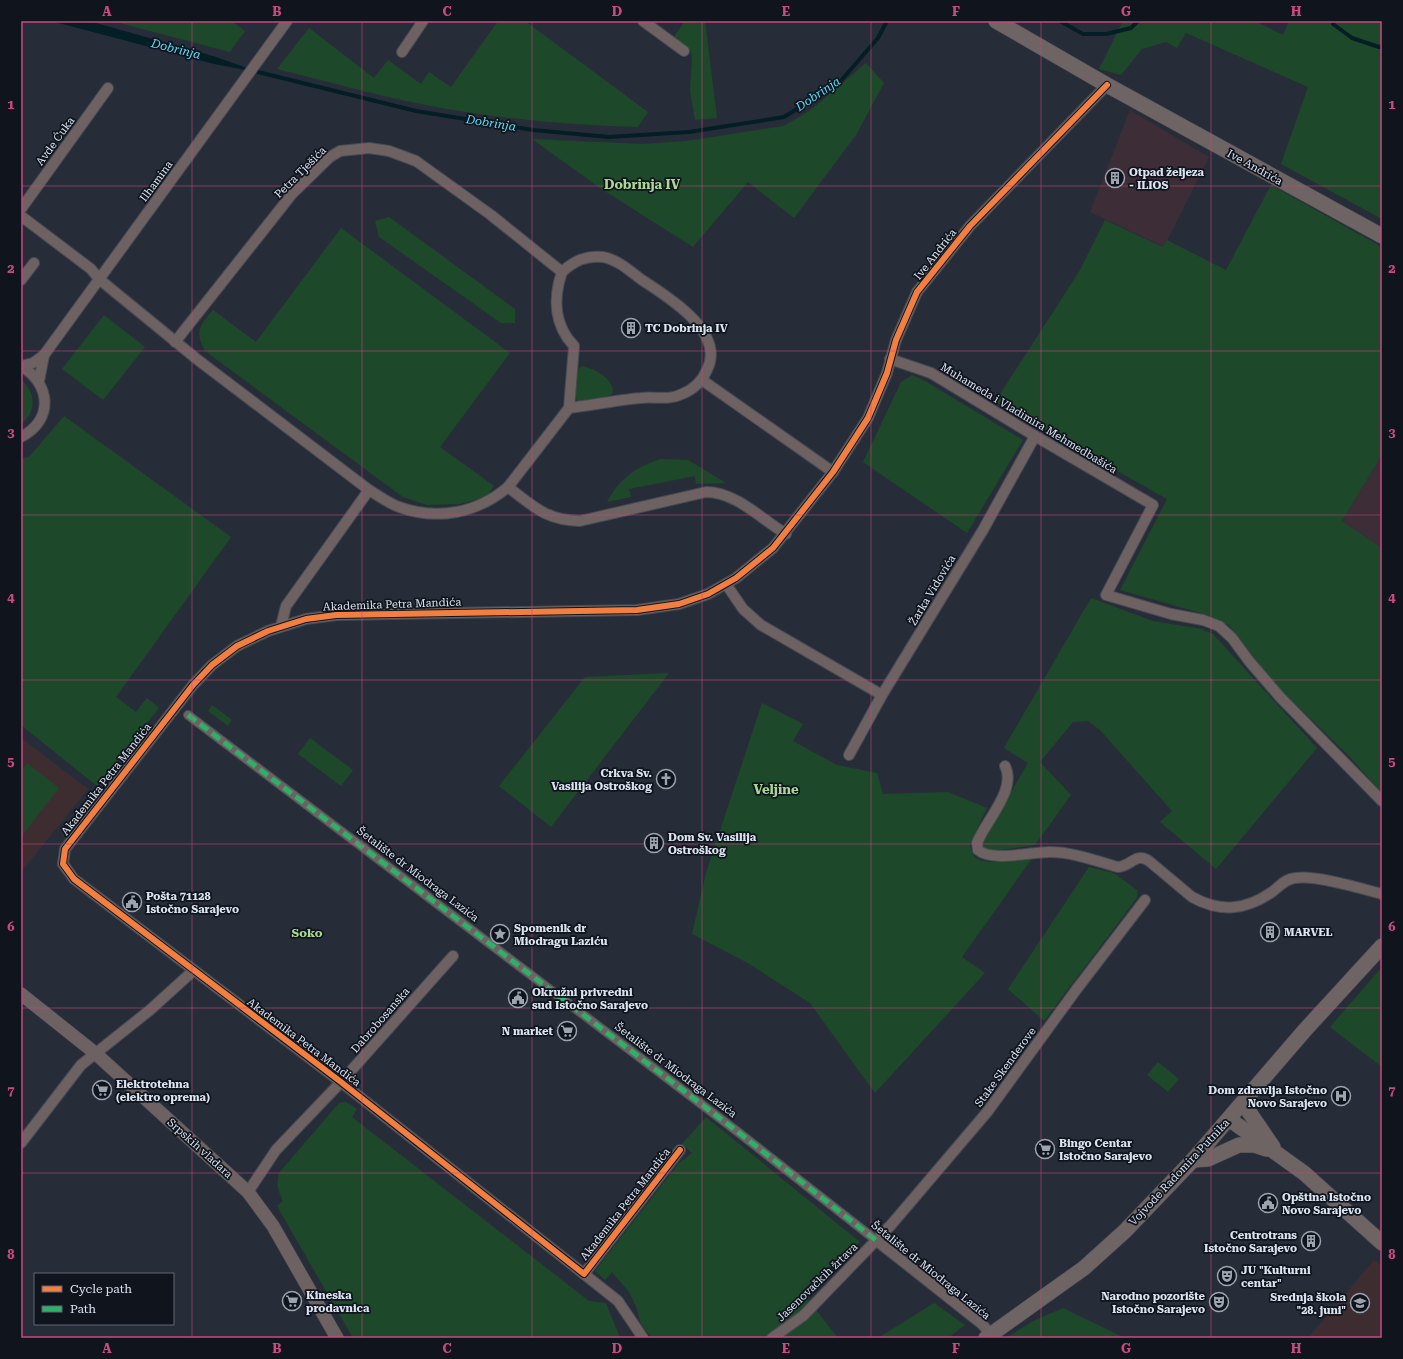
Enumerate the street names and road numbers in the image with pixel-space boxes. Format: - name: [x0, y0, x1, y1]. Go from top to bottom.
- street label: Avde Ćuka: [33, 114, 77, 168]
- street label: Petra Tješića: [272, 144, 329, 201]
- street label: Ive Andrića: [1225, 147, 1285, 188]
- street label: Ilhamina: [137, 158, 176, 204]
- street label: Ive Andrića: [911, 226, 959, 282]
- street label: Muhameda i Vladimira Mehmedbašića: [938, 361, 1119, 476]
- street label: Žarka Vidovića: [906, 552, 959, 628]
- street label: Akademika Petra Mandića: [323, 596, 461, 613]
- street label: Akademika Petra Mandića: [59, 721, 154, 838]
- street label: Šetalište dr Miodraga Lazića: [354, 824, 482, 924]
- street label: Dabrobosanska: [348, 985, 412, 1056]
- street label: Akademika Petra Mandića: [244, 996, 363, 1089]
- street label: Šetalište dr Miodraga Lazića: [612, 1020, 740, 1120]
- street label: Stake Skenderove: [972, 1025, 1039, 1110]
- street label: Srpskih vladara: [164, 1116, 235, 1181]
- street label: Vojvode Radomira Putnika: [1127, 1116, 1232, 1228]
- street label: Akademika Petra Mandića: [578, 1146, 673, 1263]
- street label: Šetalište dr Miodraga Lazića: [869, 1218, 993, 1322]
- street label: Jasenovačkih žrtava: [774, 1241, 860, 1324]

